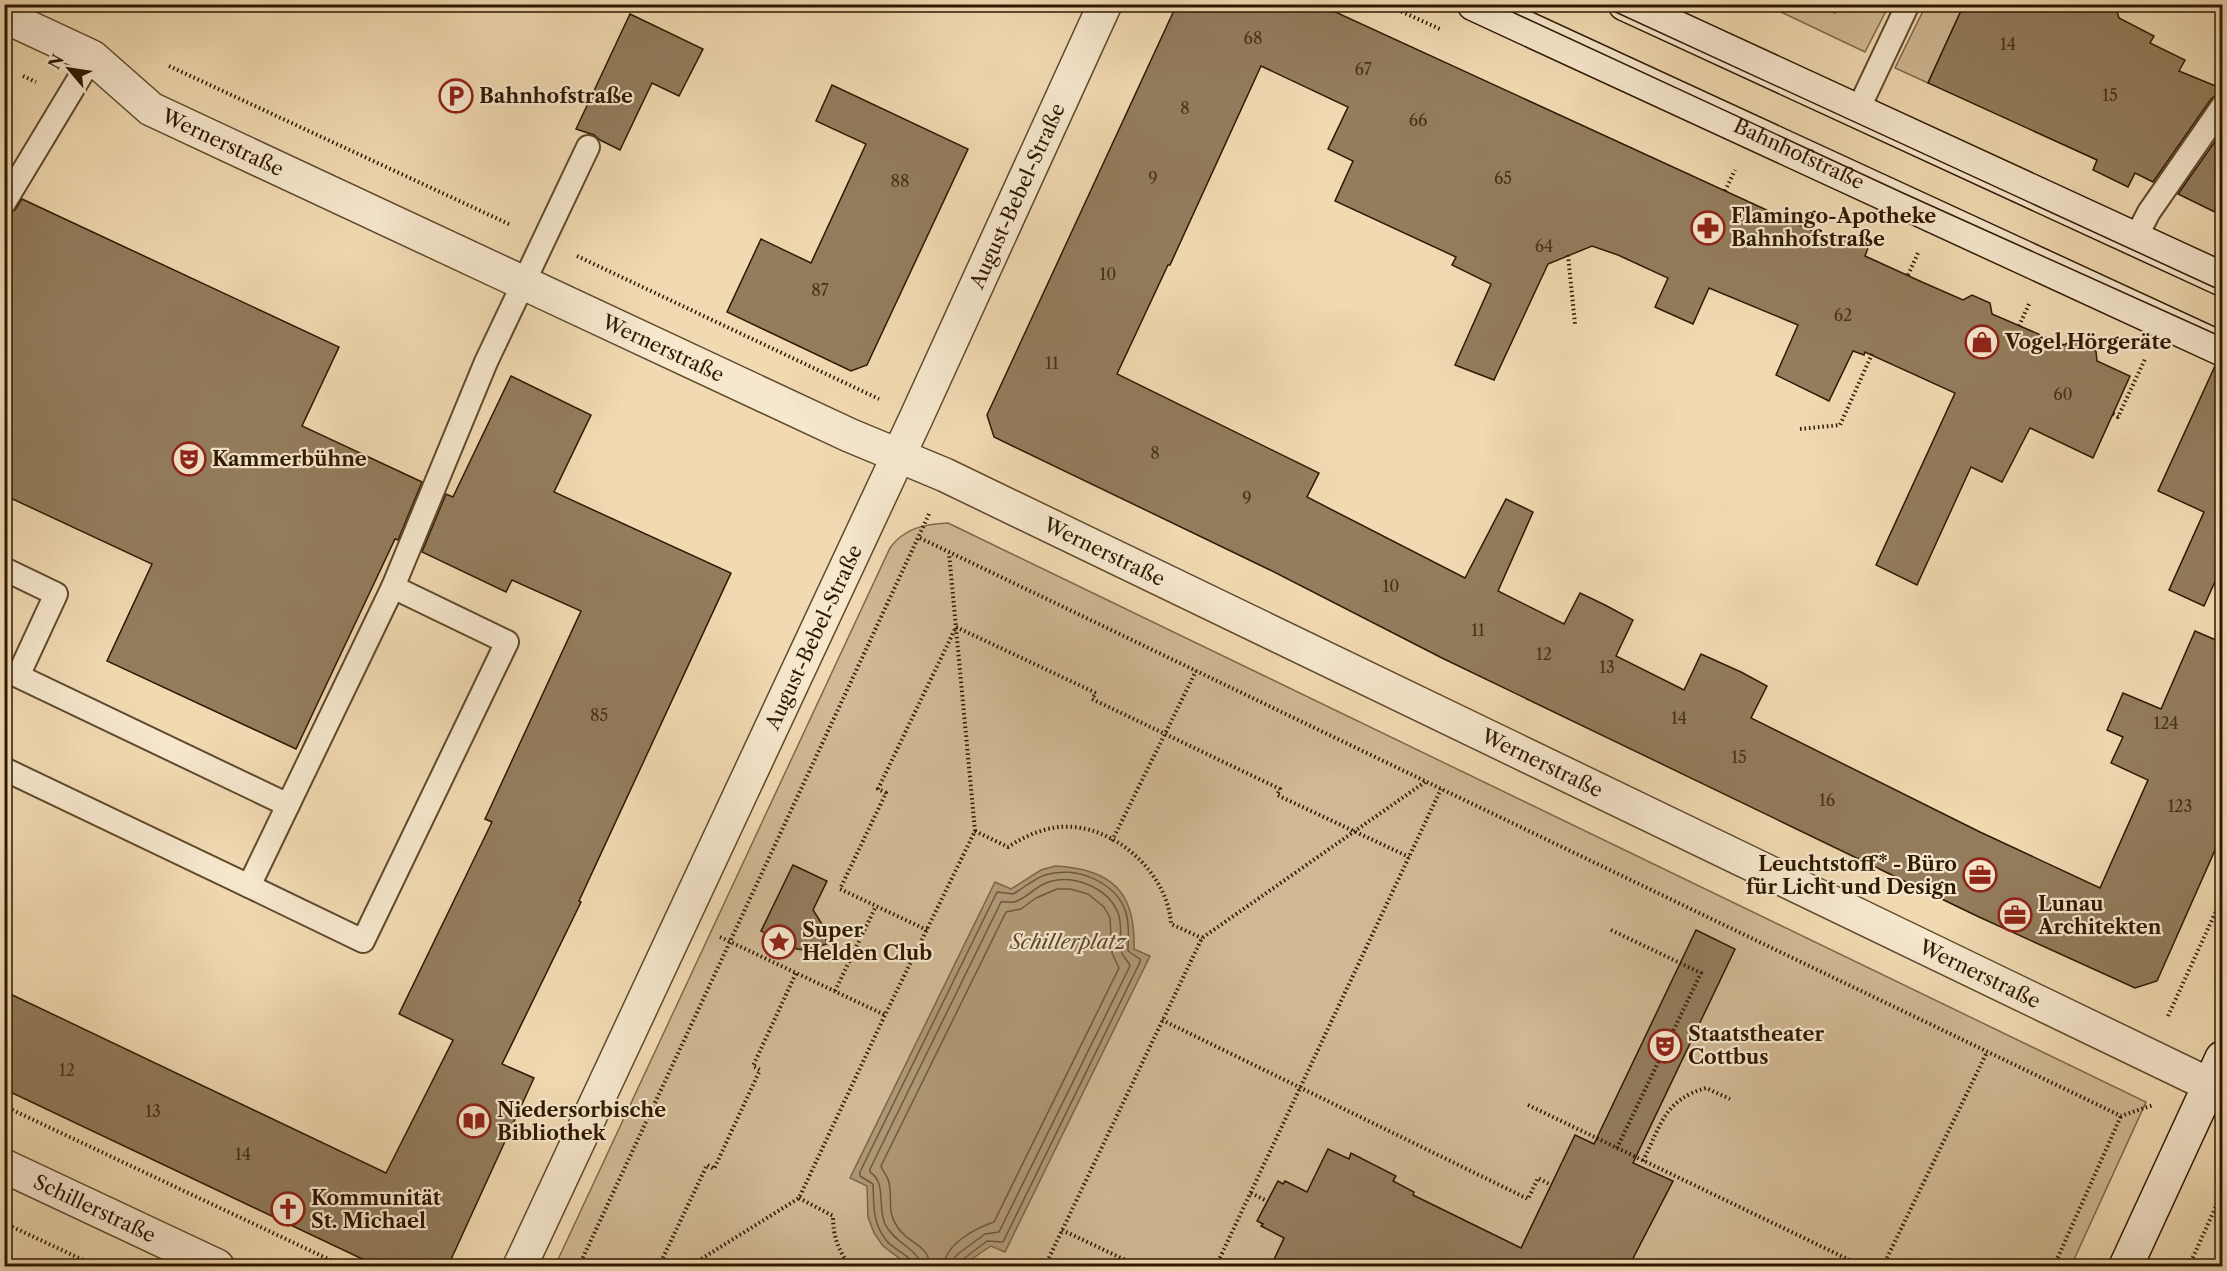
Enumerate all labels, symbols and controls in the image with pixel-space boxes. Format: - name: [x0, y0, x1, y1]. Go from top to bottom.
- house number: 68: [1244, 28, 1262, 48]
- house number: 14: [2000, 34, 2016, 54]
- north arrow: [39, 39, 99, 99]
- text: N: [44, 51, 68, 73]
- house number: 67: [1354, 59, 1372, 79]
- parking icon: Bahnhofstraße: [438, 78, 474, 114]
- place label: Bahnhofstraße: [479, 84, 633, 108]
- house number: 15: [2102, 85, 2118, 105]
- house number: 8: [1180, 98, 1190, 118]
- street label: August-Bebel-Straße: [964, 100, 1070, 293]
- street label: Wernerstraße: [157, 103, 288, 181]
- house number: 66: [1409, 110, 1427, 130]
- street label: Bahnhofstraße: [1730, 113, 1868, 194]
- house number: 9: [1148, 168, 1158, 188]
- house number: 65: [1494, 168, 1512, 188]
- house number: 88: [891, 171, 909, 191]
- place label: Flamingo-Apotheke Bahnhofstraße: [1731, 204, 1936, 251]
- pharmacy icon: Flamingo-Apotheke Bahnhofstraße: [1690, 210, 1726, 246]
- house number: 64: [1535, 236, 1553, 256]
- house number: 10: [1100, 264, 1116, 284]
- house number: 87: [811, 280, 829, 300]
- house number: 62: [1834, 305, 1852, 325]
- street label: Wernerstraße: [598, 309, 728, 387]
- shop icon: Vogel Hörgeräte: [1964, 324, 2000, 360]
- place label: Vogel Hörgeräte: [2004, 330, 2171, 354]
- house number: 11: [1045, 353, 1059, 373]
- house number: 60: [2053, 384, 2073, 404]
- theatre icon: Kammerbühne: [171, 441, 207, 477]
- house number: 8: [1150, 443, 1160, 463]
- place label: Kammerbühne: [212, 447, 367, 471]
- house number: 9: [1242, 488, 1252, 508]
- street label: Wernerstraße: [1039, 512, 1169, 591]
- street label: August-Bebel-Straße: [760, 541, 867, 734]
- house number: 10: [1383, 576, 1399, 596]
- house number: 11: [1471, 620, 1485, 640]
- house number: 12: [1536, 644, 1552, 664]
- house number: 13: [1599, 657, 1615, 677]
- house number: 85: [590, 705, 608, 725]
- house number: 14: [1671, 708, 1687, 728]
- house number: 124: [2153, 713, 2179, 733]
- street label: Wernerstraße: [1477, 723, 1607, 802]
- house number: 15: [1731, 747, 1747, 767]
- house number: 16: [1819, 790, 1835, 810]
- house number: 123: [2168, 796, 2192, 816]
- place label: Leuchtstoff* - Büro für Licht und Design: [1746, 852, 1957, 899]
- office icon: Leuchtstoff* - Büro für Licht und Design: [1962, 857, 1998, 893]
- place label: Lunau Architekten: [2037, 892, 2162, 939]
- office icon: Lunau Architekten: [1997, 897, 2033, 933]
- place label: Super Helden Club: [802, 918, 932, 965]
- place icon: Super Helden Club: [761, 924, 797, 960]
- park label: Schillerplatz: [1009, 930, 1127, 954]
- street label: Wernerstraße: [1914, 934, 2044, 1013]
- place label: Staatstheater Cottbus: [1688, 1022, 1824, 1069]
- theatre icon: Staatstheater Cottbus: [1647, 1028, 1683, 1064]
- house number: 12: [59, 1060, 75, 1080]
- place label: Niedersorbische Bibliothek: [497, 1098, 666, 1145]
- house number: 13: [145, 1101, 161, 1121]
- library icon: Niedersorbische Bibliothek: [456, 1103, 492, 1139]
- house number: 14: [235, 1144, 251, 1164]
- street label: Schillerstraße: [30, 1170, 160, 1247]
- place label: Kommunität St. Michael: [311, 1186, 441, 1233]
- church icon: Kommunität St. Michael: [270, 1191, 306, 1227]

